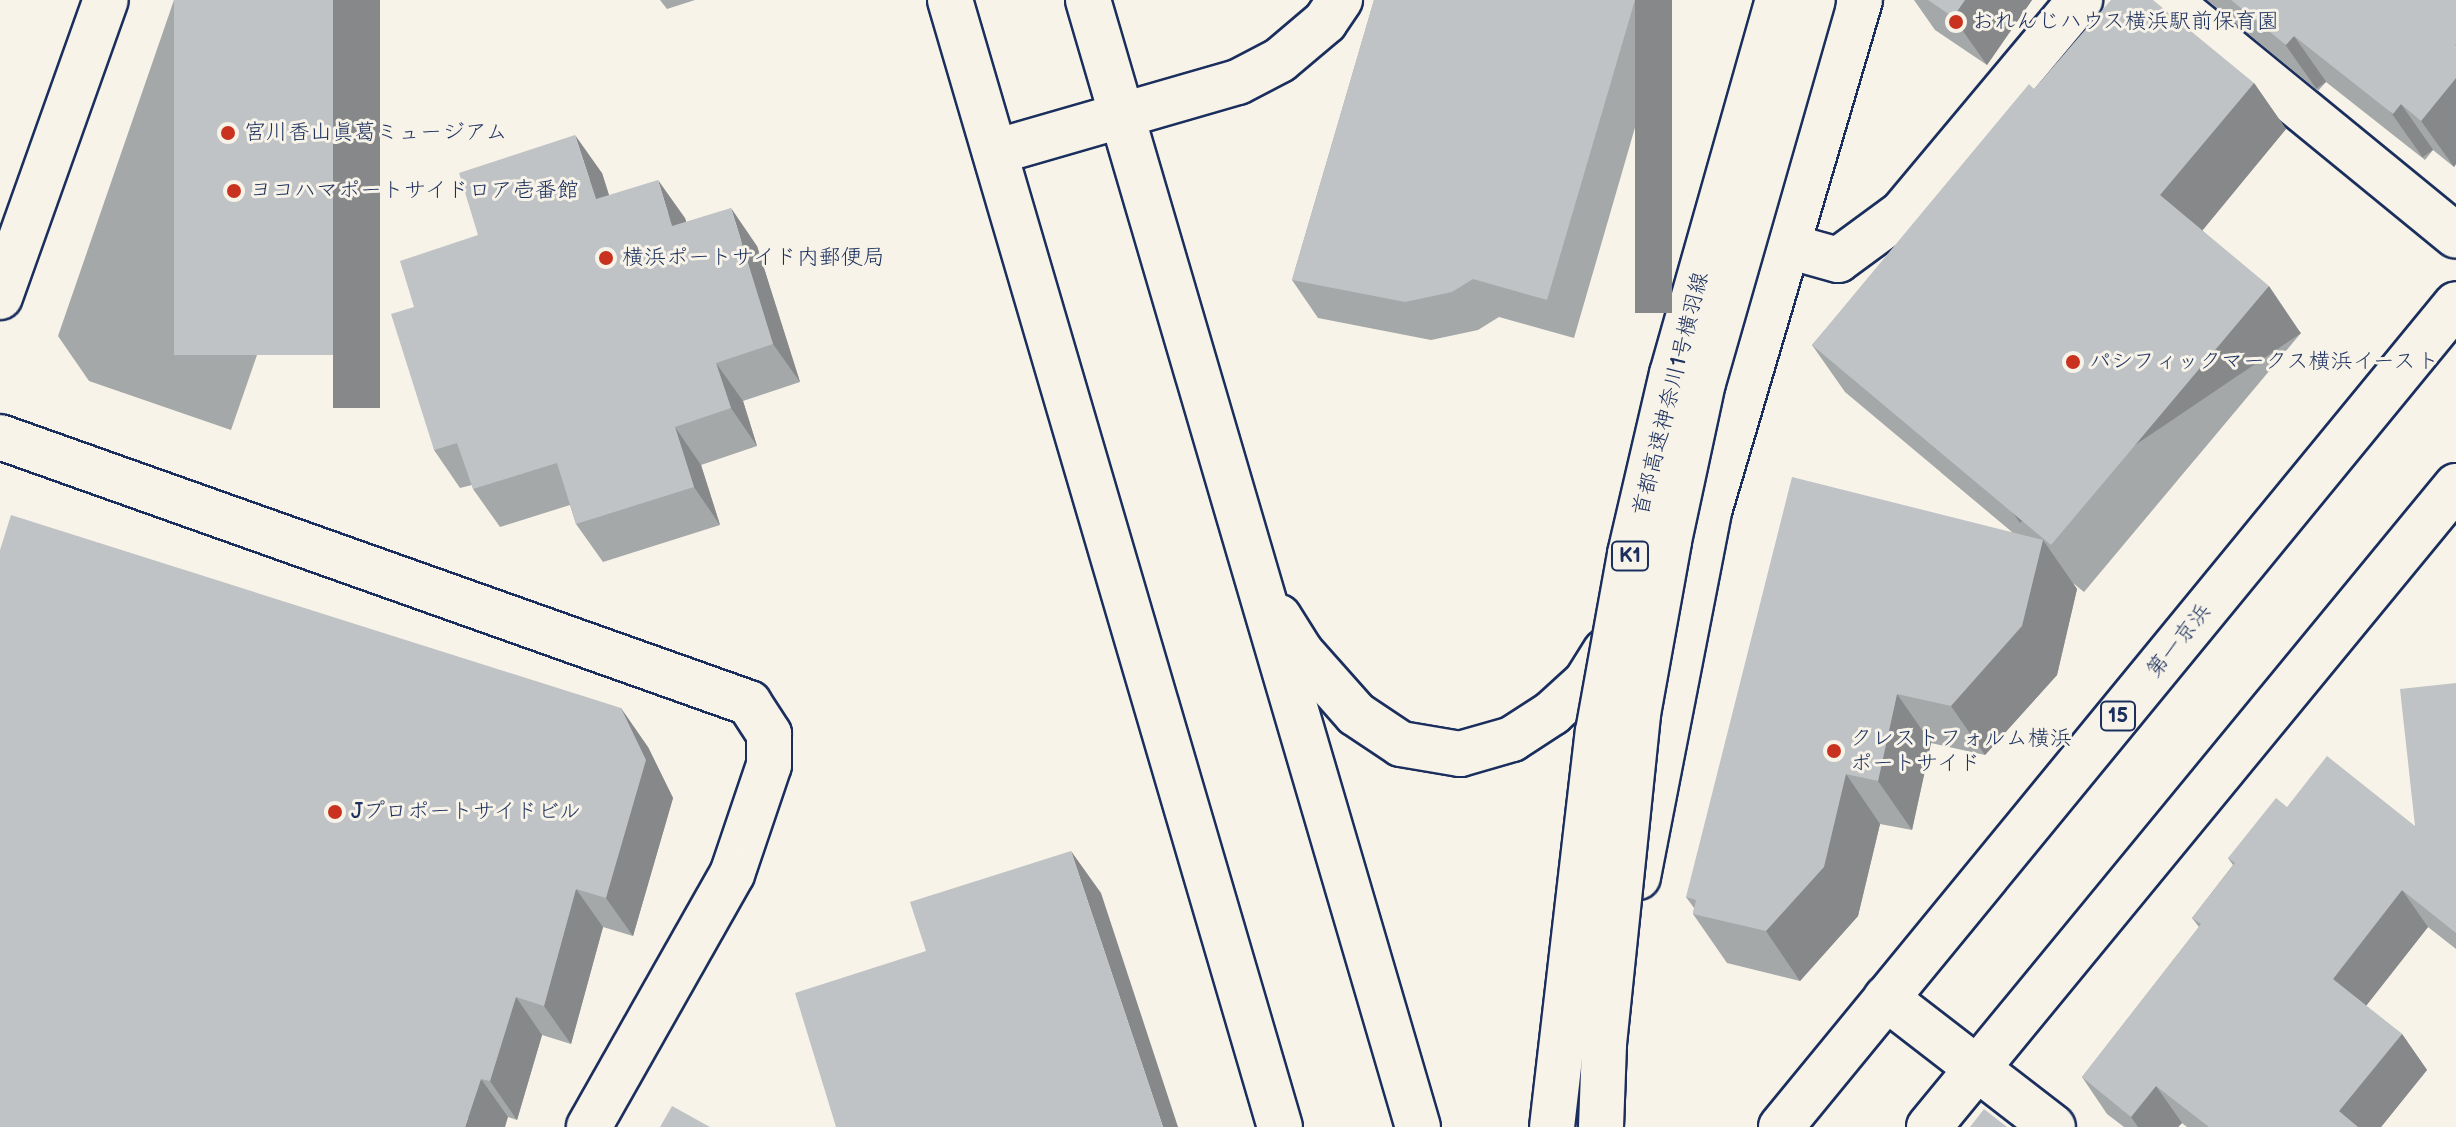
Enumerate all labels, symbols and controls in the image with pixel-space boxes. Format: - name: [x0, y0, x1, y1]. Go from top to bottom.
- place label: おれんじハウス横浜駅前保育園: [1972, 9, 2280, 35]
- marker: おれんじハウス横浜駅前保育園: [1947, 13, 1965, 31]
- place label: 宮川香山眞葛ミュージアム: [244, 120, 508, 146]
- marker: 宮川香山眞葛ミュージアム: [219, 124, 237, 142]
- place label: ヨコハマポートサイドロア壱番館: [250, 178, 580, 204]
- marker: ヨコハマポートサイドロア壱番館: [225, 182, 243, 200]
- place label: 横浜ポートサイド内郵便局: [622, 245, 886, 271]
- marker: 横浜ポートサイド内郵便局: [597, 249, 615, 267]
- street label: 首都高速神奈川1号横羽線: [1628, 269, 1714, 519]
- place label: パシフィックマークス横浜イースト: [2089, 349, 2439, 375]
- marker: パシフィックマークス横浜イースト: [2064, 353, 2082, 371]
- road number: K1: [1610, 540, 1650, 572]
- street label: 第一京浜: [2141, 598, 2217, 684]
- road number: 15: [2100, 700, 2136, 732]
- place label: クレストフォルム横浜 ポートサイド: [1850, 725, 2070, 776]
- marker: クレストフォルム横浜 ポートサイド: [1825, 742, 1843, 760]
- place label: Jプロポートサイドビル: [351, 799, 583, 825]
- marker: Jプロポートサイドビル: [326, 803, 344, 821]

